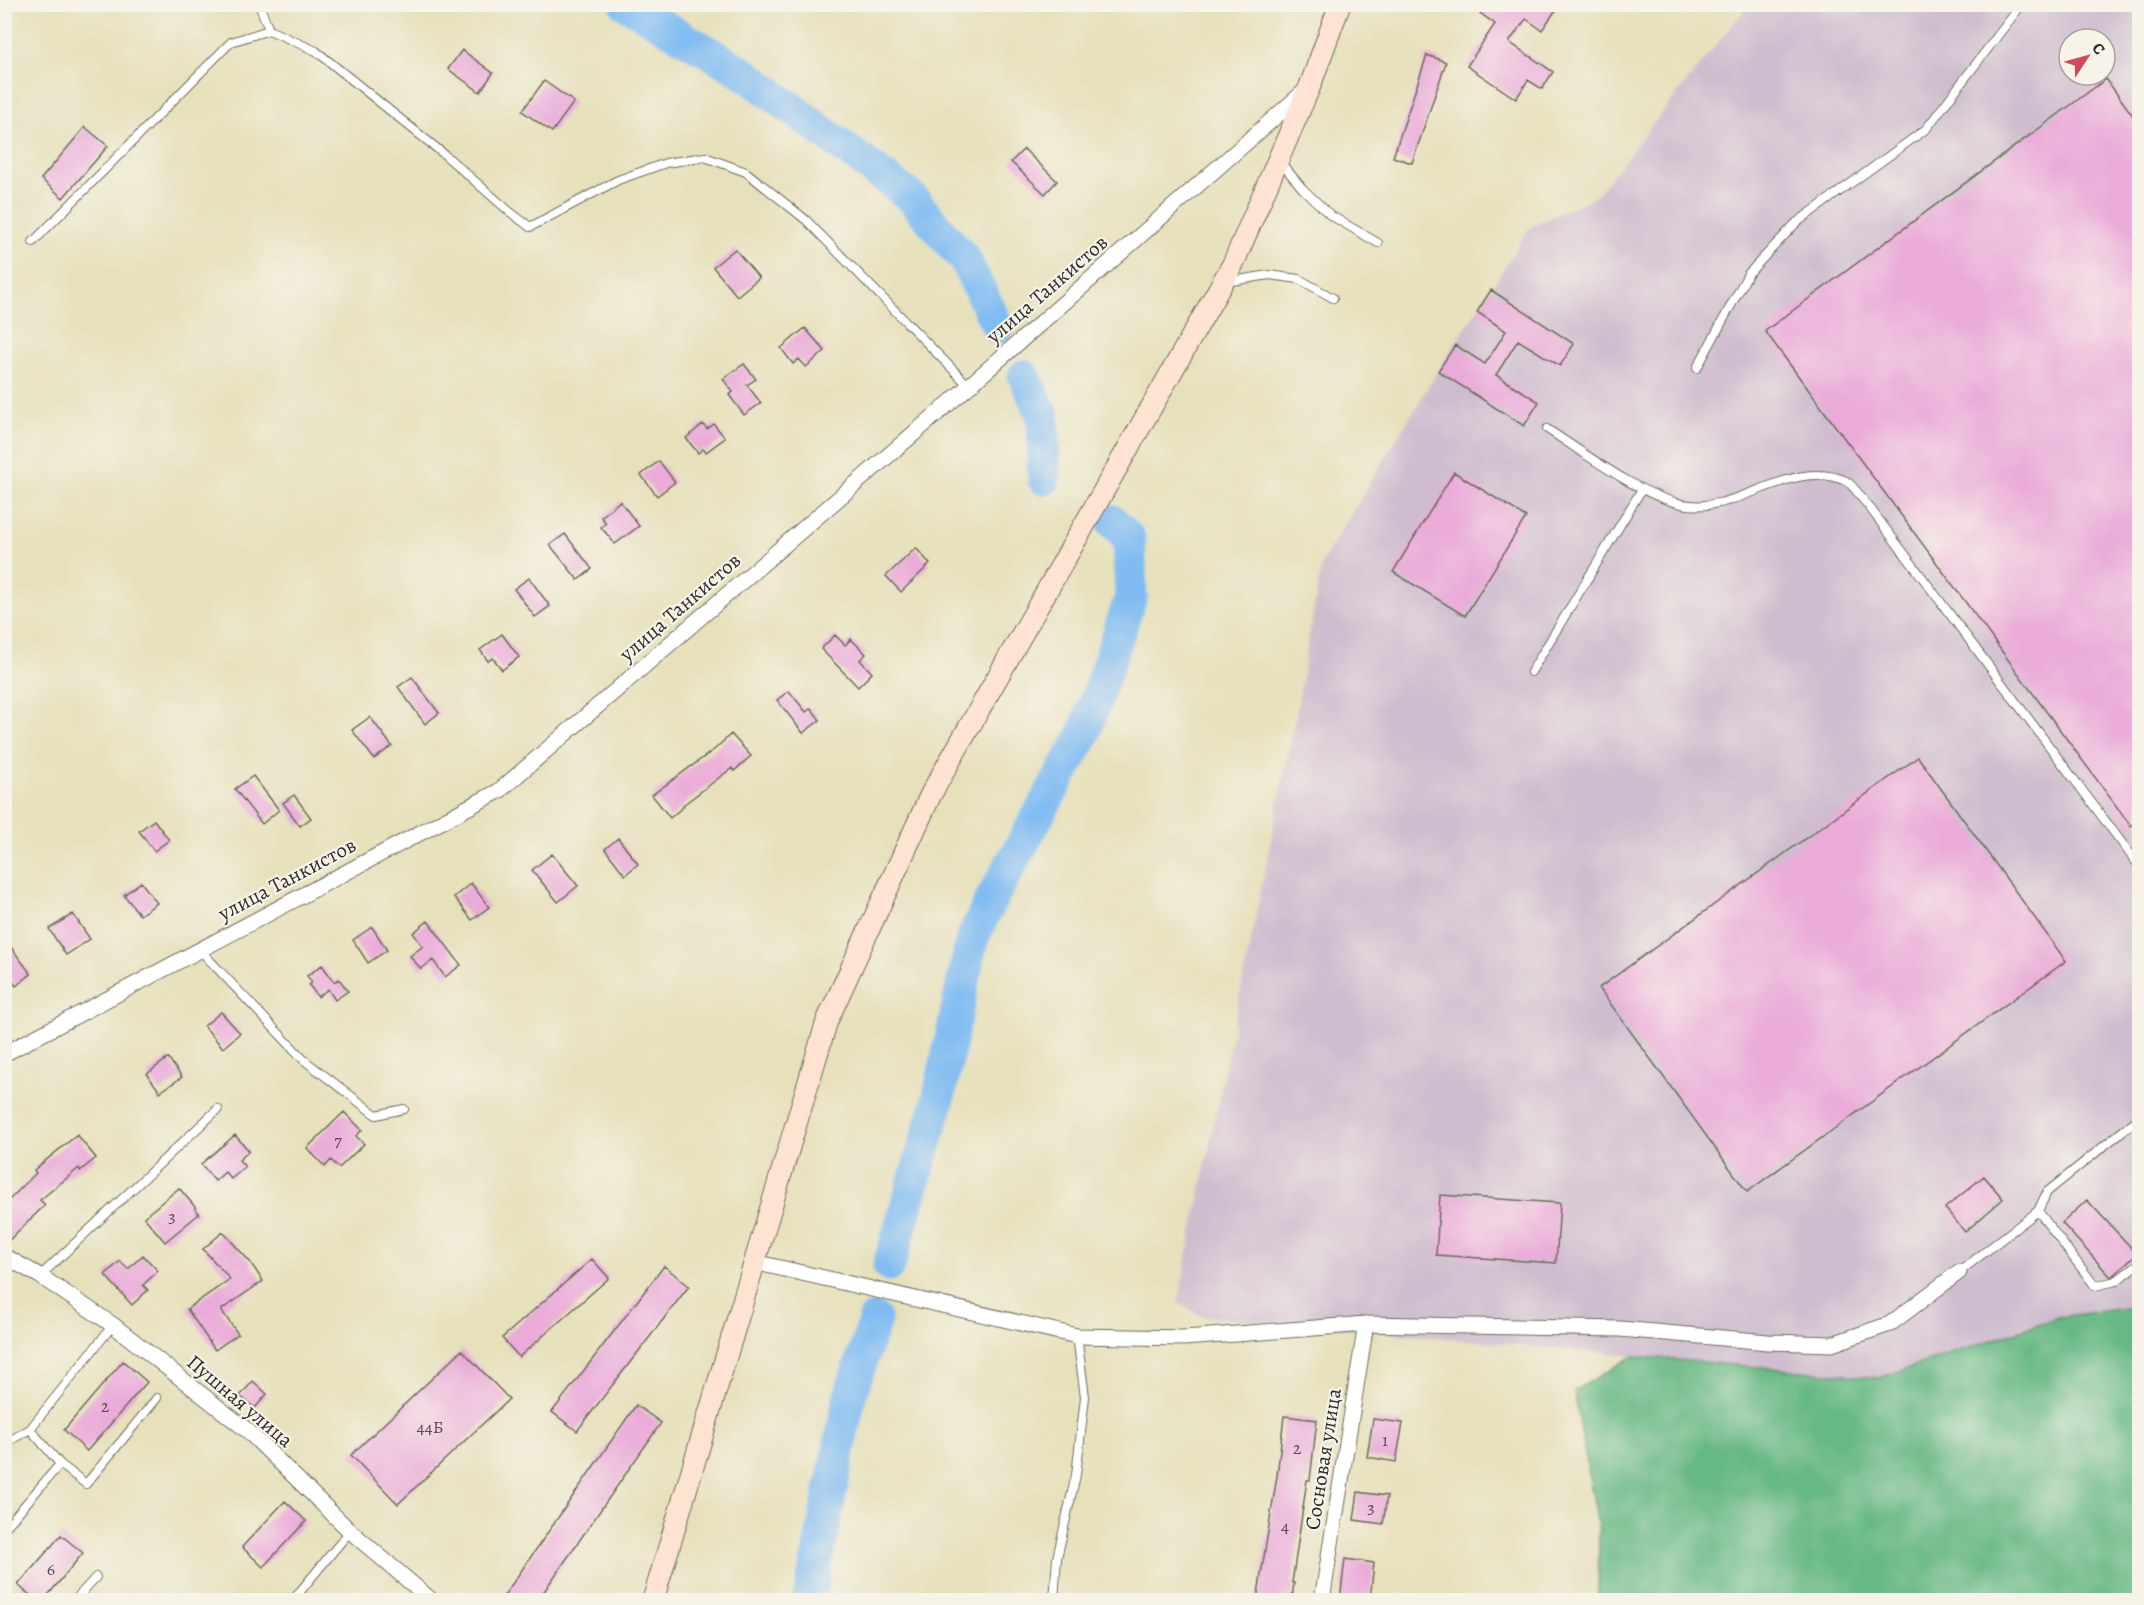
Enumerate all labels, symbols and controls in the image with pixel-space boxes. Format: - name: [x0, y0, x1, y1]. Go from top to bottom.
- north arrow: [2057, 27, 2117, 87]
- text: С: [2087, 38, 2110, 59]
- street label: улица Танкистов: [980, 228, 1114, 350]
- street label: улица Танкистов: [613, 546, 747, 668]
- street label: улица Танкистов: [212, 831, 361, 928]
- house number: 7: [334, 1128, 342, 1152]
- house number: 3: [168, 1204, 176, 1228]
- street label: Пушная улица: [181, 1348, 299, 1454]
- street label: Сосновая улица: [1298, 1386, 1348, 1532]
- house number: 2: [101, 1394, 110, 1418]
- house number: 44Б: [416, 1415, 444, 1439]
- house number: 1: [1382, 1428, 1388, 1452]
- house number: 2: [1293, 1436, 1302, 1460]
- house number: 3: [1367, 1495, 1375, 1519]
- house number: 4: [1281, 1514, 1289, 1538]
- house number: 6: [47, 1557, 55, 1581]

